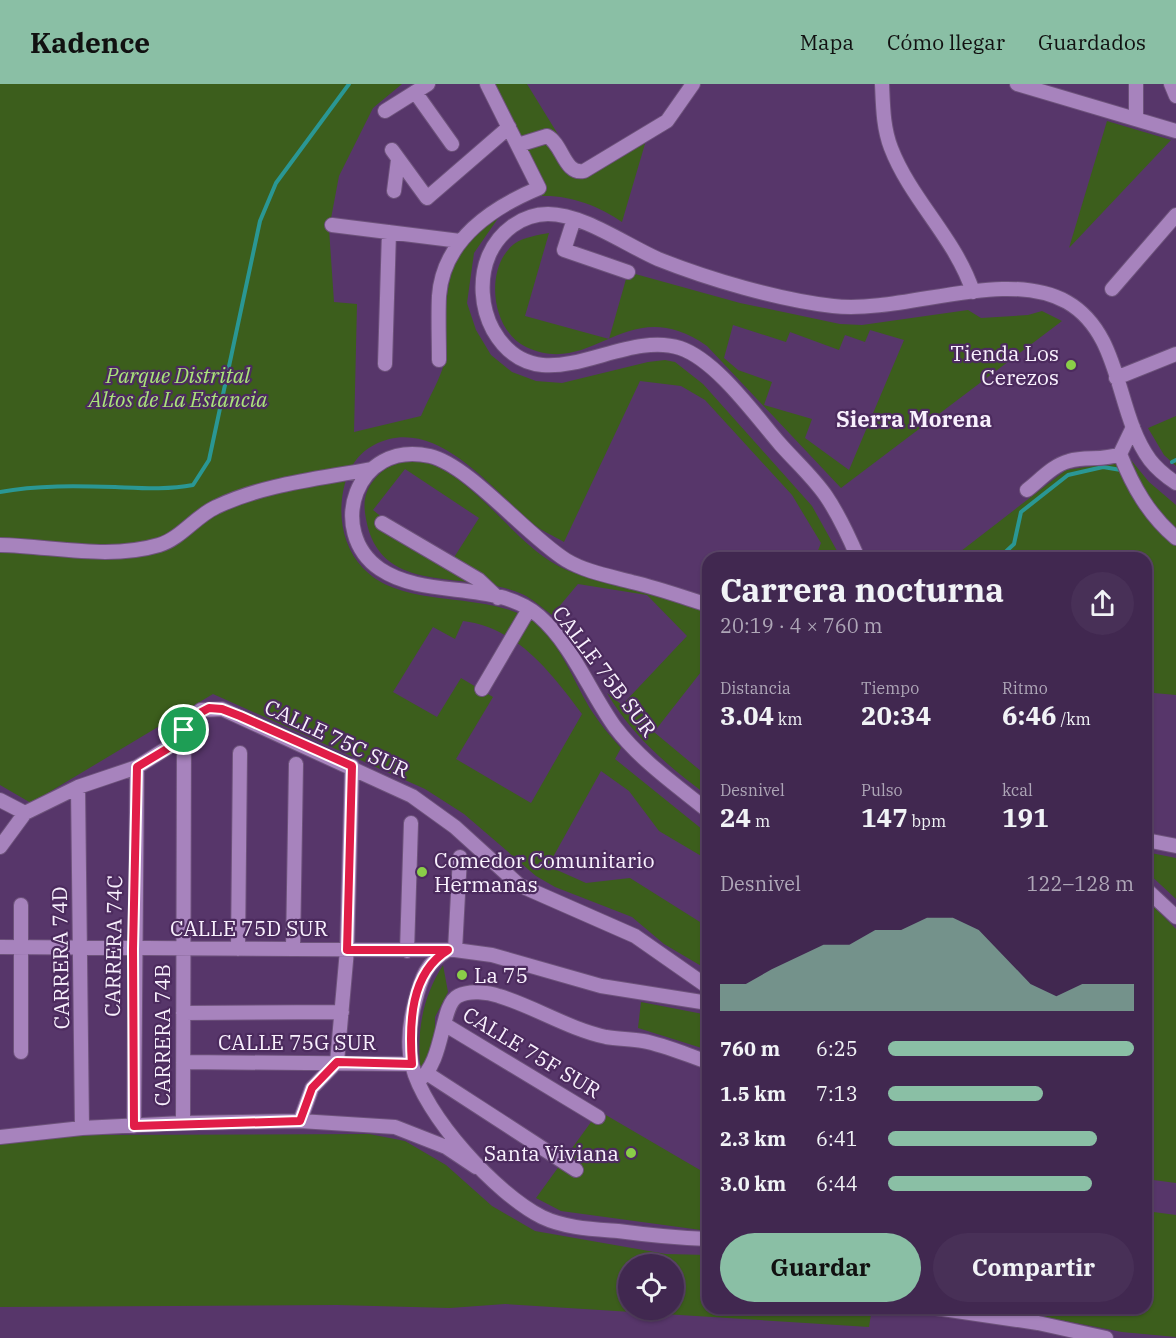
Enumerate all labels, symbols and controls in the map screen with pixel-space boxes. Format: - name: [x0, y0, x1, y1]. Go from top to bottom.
- text: Kadence: [30, 24, 150, 61]
- text: Mapa: [800, 28, 854, 56]
- text: Cómo llegar: [887, 28, 1005, 56]
- text: Guardados: [1038, 28, 1146, 56]
- place label: Tienda Los Cerezos: [950, 339, 1059, 391]
- marker: Tienda Los Cerezos: [1064, 358, 1078, 372]
- park label: Parque Distrital Altos de La Estancia: [87, 361, 268, 413]
- district label: Sierra Morena: [836, 404, 992, 433]
- text: Carrera nocturna: [720, 568, 1004, 611]
- button: share: [1071, 572, 1134, 635]
- street label: CALLE 75B SUR: [547, 600, 663, 742]
- text: 20:19 · 4 × 760 m: [720, 612, 883, 639]
- text: Distancia: [720, 678, 791, 698]
- text: Tiempo: [861, 678, 919, 698]
- text: Ritmo: [1002, 678, 1048, 698]
- street label: CALLE 75C SUR: [260, 692, 414, 784]
- text: 3.04: [720, 698, 774, 732]
- text: 20:34: [861, 698, 931, 732]
- text: 6:46: [1002, 698, 1057, 732]
- pin: [158, 704, 209, 755]
- text: km: [774, 709, 802, 729]
- text: /km: [1057, 709, 1091, 729]
- icon: arrive: [167, 713, 200, 746]
- text: Desnivel: [720, 780, 785, 800]
- text: Pulso: [861, 780, 903, 800]
- text: kcal: [1002, 780, 1033, 800]
- text: 24: [720, 800, 751, 834]
- text: 147: [861, 800, 908, 834]
- text: 191: [1002, 800, 1049, 834]
- text: m: [751, 811, 770, 831]
- text: bpm: [908, 811, 946, 831]
- place label: Comedor Comunitario Hermanas: [434, 846, 654, 898]
- marker: Comedor Comunitario Hermanas: [415, 865, 429, 879]
- text: Desnivel: [720, 870, 801, 897]
- text: 122–128 m: [1027, 870, 1134, 897]
- street label: CARRERA 74C: [98, 875, 128, 1017]
- street label: CARRERA 74D: [45, 886, 75, 1030]
- street label: CALLE 75D SUR: [170, 914, 328, 942]
- place label: La 75: [474, 961, 528, 989]
- street label: CARRERA 74B: [148, 964, 176, 1106]
- marker: La 75: [455, 968, 469, 982]
- street label: CALLE 75F SUR: [458, 1000, 606, 1104]
- street label: CALLE 75G SUR: [218, 1028, 376, 1056]
- text: 760 m: [720, 1035, 780, 1062]
- text: 6:25: [816, 1035, 858, 1062]
- text: 1.5 km: [720, 1080, 786, 1107]
- text: 7:13: [816, 1080, 858, 1107]
- text: 2.3 km: [720, 1125, 786, 1152]
- text: 6:41: [816, 1125, 858, 1152]
- place label: Santa Viviana: [484, 1139, 619, 1167]
- marker: Santa Viviana: [624, 1146, 638, 1160]
- text: 3.0 km: [720, 1170, 786, 1197]
- text: 6:44: [816, 1170, 858, 1197]
- button: Guardar: [720, 1233, 921, 1302]
- button: Compartir: [933, 1233, 1134, 1302]
- map controls: [618, 1254, 684, 1320]
- button: locate: [618, 1254, 684, 1320]

